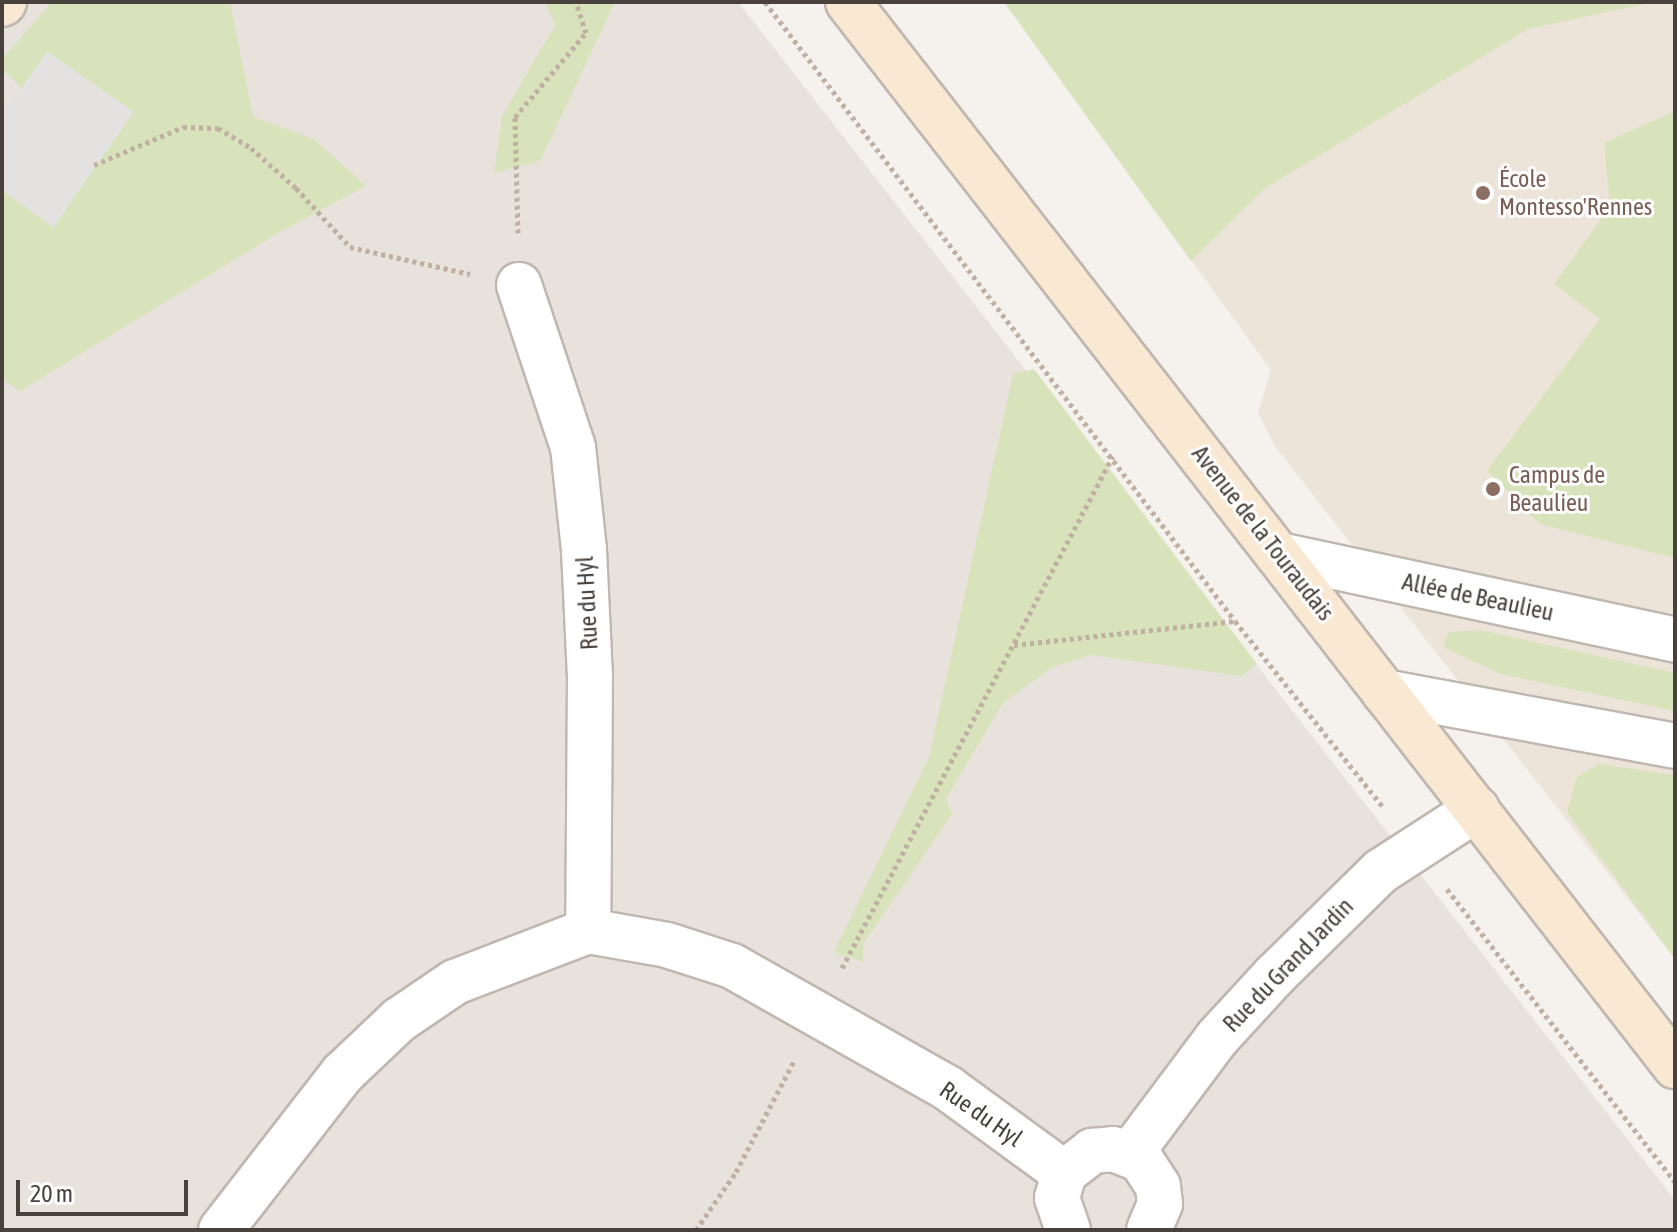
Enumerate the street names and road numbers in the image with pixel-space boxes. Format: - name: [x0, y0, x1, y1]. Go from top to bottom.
- street label: Avenue de la Touraudais: [1186, 440, 1340, 626]
- street label: Rue du Hyl: [570, 555, 604, 651]
- street label: Allée de Beaulieu: [1400, 567, 1556, 627]
- street label: Rue du Grand Jardin: [1217, 892, 1359, 1038]
- street label: Rue du Hyl: [934, 1075, 1028, 1153]

